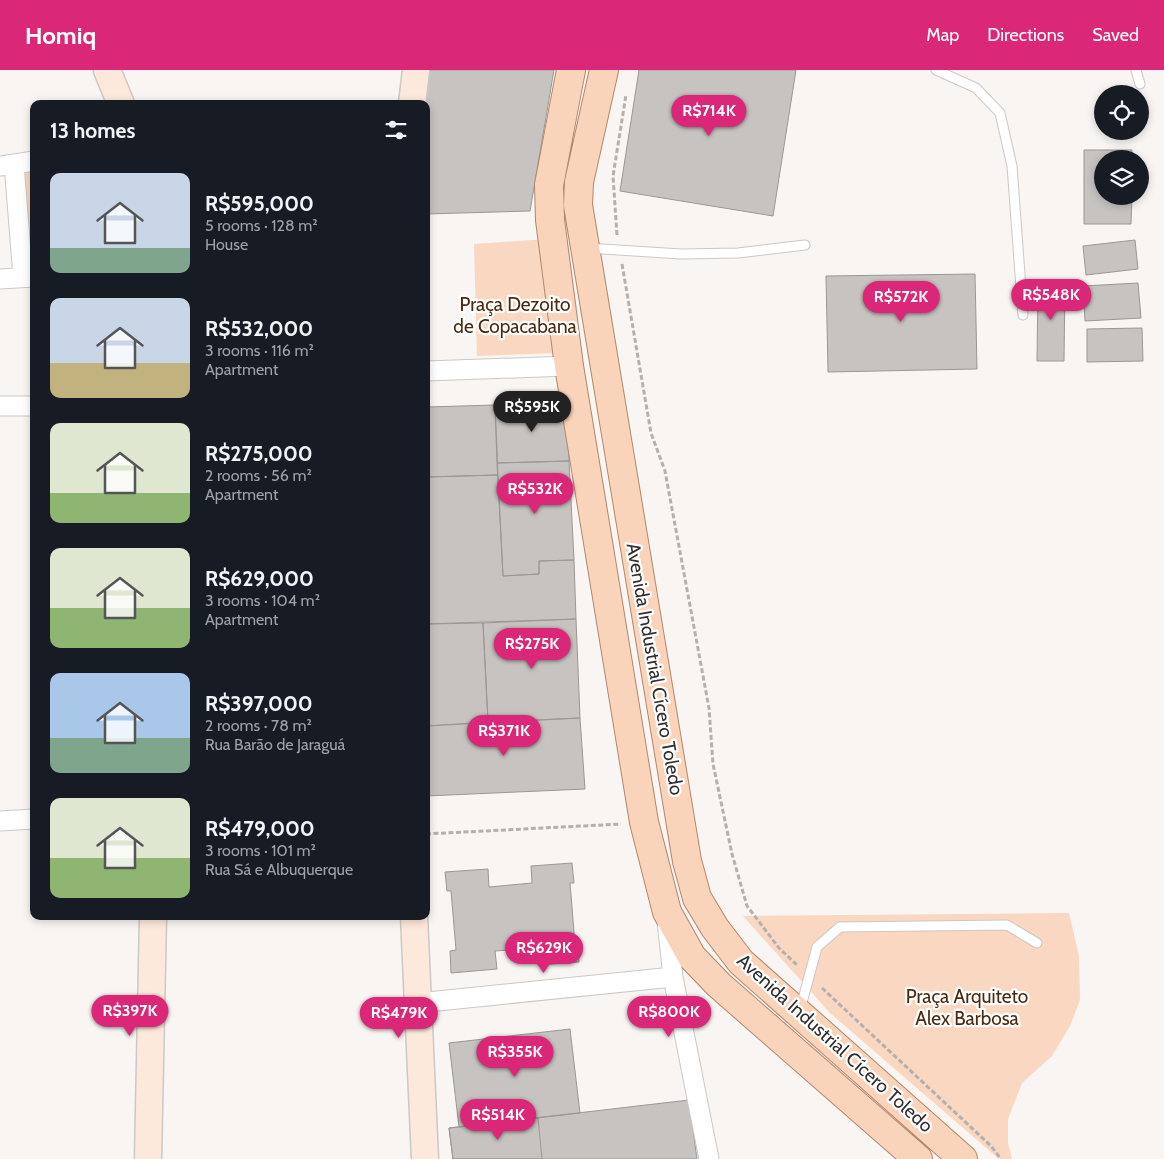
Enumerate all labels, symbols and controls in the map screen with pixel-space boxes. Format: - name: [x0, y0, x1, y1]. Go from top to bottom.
- text: Homiq: [25, 21, 96, 50]
- text: Map: [926, 24, 959, 46]
- text: Directions: [987, 24, 1064, 46]
- text: Saved: [1092, 24, 1139, 46]
- map controls: [1094, 85, 1149, 205]
- button: locate: [1094, 85, 1149, 140]
- pin: R$714K: [668, 94, 750, 137]
- text: R$714K: [682, 101, 736, 120]
- icon: filters: [382, 116, 410, 144]
- text: 13 homes: [50, 118, 135, 143]
- button: layers: [1094, 150, 1149, 205]
- text: R$595,000: [205, 191, 314, 216]
- icon: home: [90, 193, 150, 253]
- text: 5 rooms · 128 m²: [205, 216, 318, 235]
- text: House: [205, 235, 248, 254]
- pin: R$548K: [1010, 278, 1092, 321]
- pin: R$572K: [860, 280, 942, 323]
- text: R$548K: [1022, 285, 1080, 304]
- text: R$572K: [874, 287, 928, 306]
- park label: Praça Dezoito de Copacabana: [453, 293, 577, 338]
- text: R$532,000: [205, 316, 313, 341]
- icon: home: [90, 318, 150, 378]
- text: 3 rooms · 116 m²: [205, 341, 314, 360]
- text: Apartment: [205, 360, 278, 379]
- pin: R$595K: [491, 390, 573, 433]
- text: R$595K: [504, 397, 560, 416]
- text: R$275,000: [205, 441, 313, 466]
- icon: home: [90, 443, 150, 503]
- text: 2 rooms · 56 m²: [205, 466, 312, 485]
- pin: R$532K: [494, 472, 576, 515]
- text: R$532K: [507, 479, 563, 498]
- text: Apartment: [205, 485, 278, 504]
- street label: Avenida Industrial Cícero Toledo: [621, 541, 689, 797]
- text: R$629,000: [205, 566, 314, 591]
- icon: home: [90, 568, 150, 628]
- text: 3 rooms · 104 m²: [205, 591, 320, 610]
- text: Apartment: [205, 610, 278, 629]
- pin: R$275K: [491, 628, 573, 670]
- text: R$275K: [505, 634, 559, 653]
- text: R$397,000: [205, 691, 313, 716]
- icon: home: [90, 693, 150, 753]
- pin: R$371K: [463, 714, 545, 757]
- text: 2 rooms · 78 m²: [205, 716, 312, 735]
- text: R$371K: [478, 721, 530, 740]
- text: Rua Barão de Jaraguá: [205, 735, 345, 754]
- text: R$479,000: [205, 816, 315, 841]
- icon: home: [90, 818, 150, 878]
- text: 3 rooms · 101 m²: [205, 841, 316, 860]
- text: Rua Sá e Albuquerque: [205, 860, 353, 879]
- pin: R$629K: [503, 932, 585, 974]
- text: R$629K: [516, 938, 572, 957]
- street label: Avenida Industrial Cícero Toledo: [732, 949, 938, 1137]
- park label: Praça Arquiteto Alex Barbosa: [906, 985, 1028, 1030]
- pin: R$397K: [89, 994, 171, 1037]
- pin: R$479K: [358, 996, 440, 1039]
- pin: R$800K: [628, 996, 710, 1038]
- text: R$397K: [102, 1001, 158, 1020]
- text: R$800K: [638, 1002, 700, 1021]
- text: R$479K: [371, 1003, 427, 1022]
- pin: R$355K: [474, 1036, 556, 1078]
- text: R$355K: [487, 1042, 543, 1061]
- pin: R$514K: [457, 1098, 539, 1141]
- text: R$514K: [471, 1105, 525, 1124]

